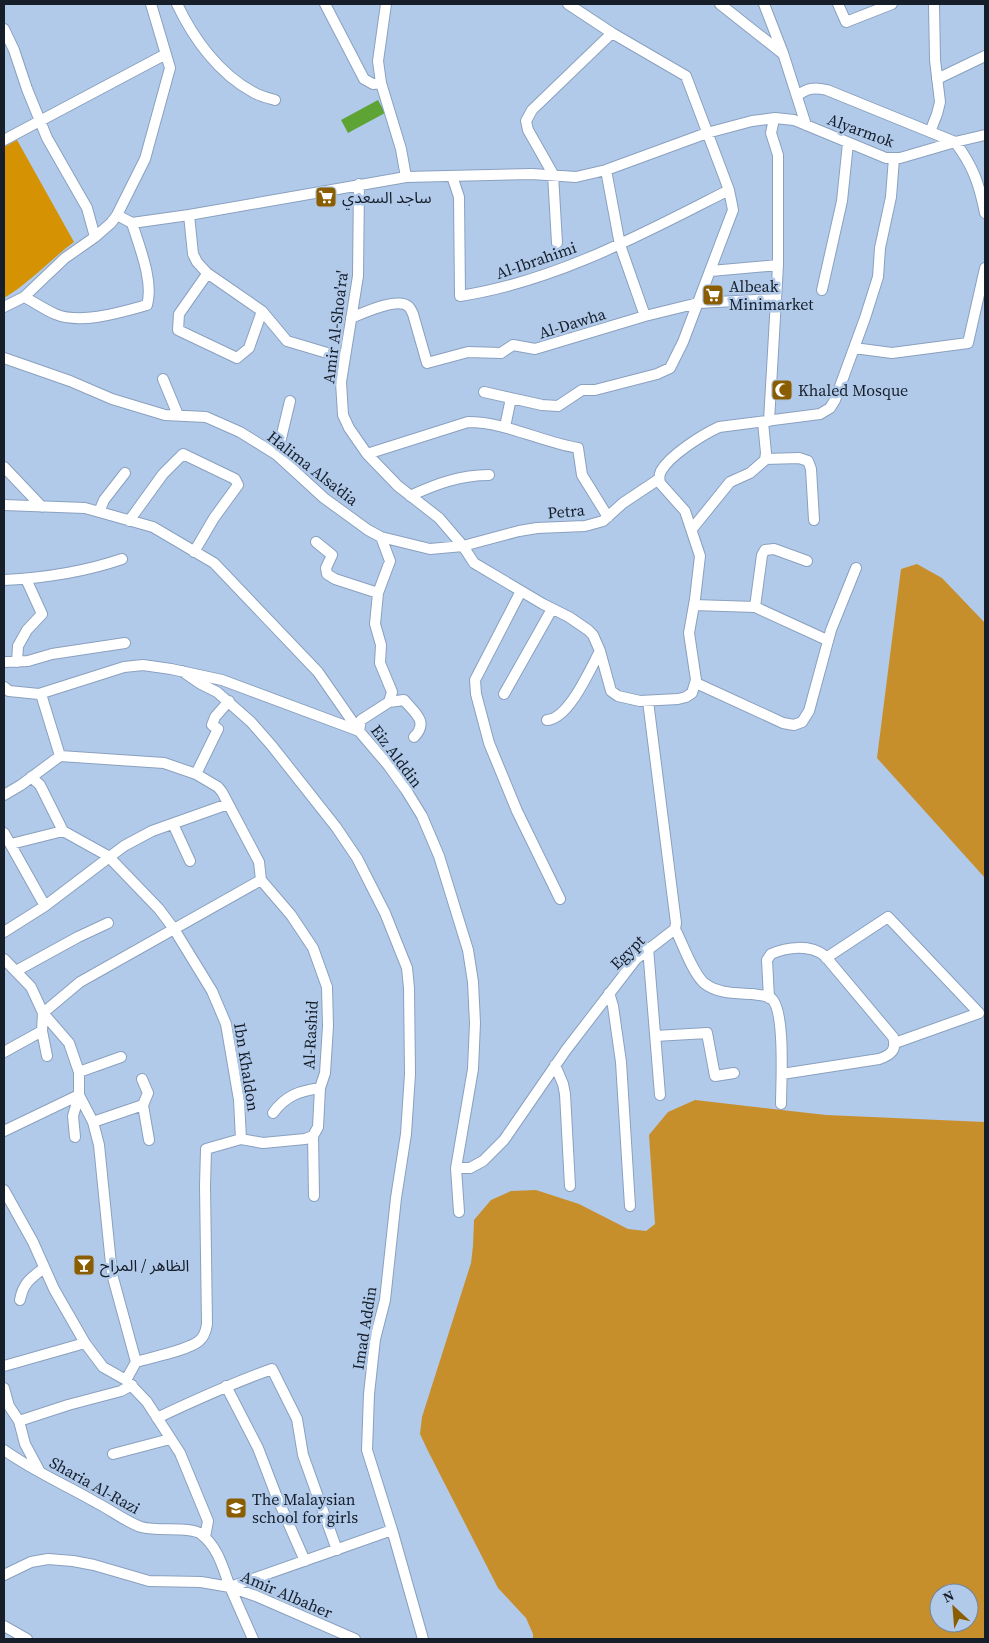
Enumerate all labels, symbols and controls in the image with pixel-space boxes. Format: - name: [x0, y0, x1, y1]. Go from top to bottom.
- street label: Alyarmok: [824, 108, 898, 152]
- supermarket icon: ساجد السعدي: [314, 185, 338, 209]
- place label: ساجد السعدي: [342, 186, 431, 210]
- street label: Al-Ibrahimi: [493, 236, 579, 284]
- street label: Amir Al-Shoa'ra': [317, 269, 353, 385]
- place label: Albeak Minimarket: [729, 275, 814, 315]
- supermarket icon: Albeak Minimarket: [701, 283, 725, 307]
- street label: Al-Dawha: [536, 302, 609, 344]
- mosque icon: Khaled Mosque: [770, 378, 794, 402]
- place label: Khaled Mosque: [798, 379, 908, 401]
- street label: Halima Alsa'dia: [263, 425, 364, 511]
- street label: Petra: [547, 498, 586, 524]
- street label: Eiz Alddin: [366, 720, 428, 792]
- street label: Egypt: [605, 929, 650, 974]
- street label: Al-Rashid: [297, 1000, 323, 1070]
- street label: Ibn Khaldon: [229, 1021, 265, 1113]
- bar icon: الظاهر / المراح: [72, 1253, 96, 1277]
- place label: الظاهر / المراح: [100, 1254, 189, 1278]
- street label: Imad Addin: [347, 1284, 381, 1371]
- street label: Sharia Al-Razi: [46, 1451, 144, 1519]
- place label: The Malaysian school for girls: [252, 1488, 358, 1528]
- school or university icon: The Malaysian school for girls: [224, 1496, 248, 1520]
- street label: Amir Albaher: [238, 1565, 336, 1623]
- north arrow: [929, 1583, 979, 1633]
- text: N: [939, 1585, 957, 1608]

